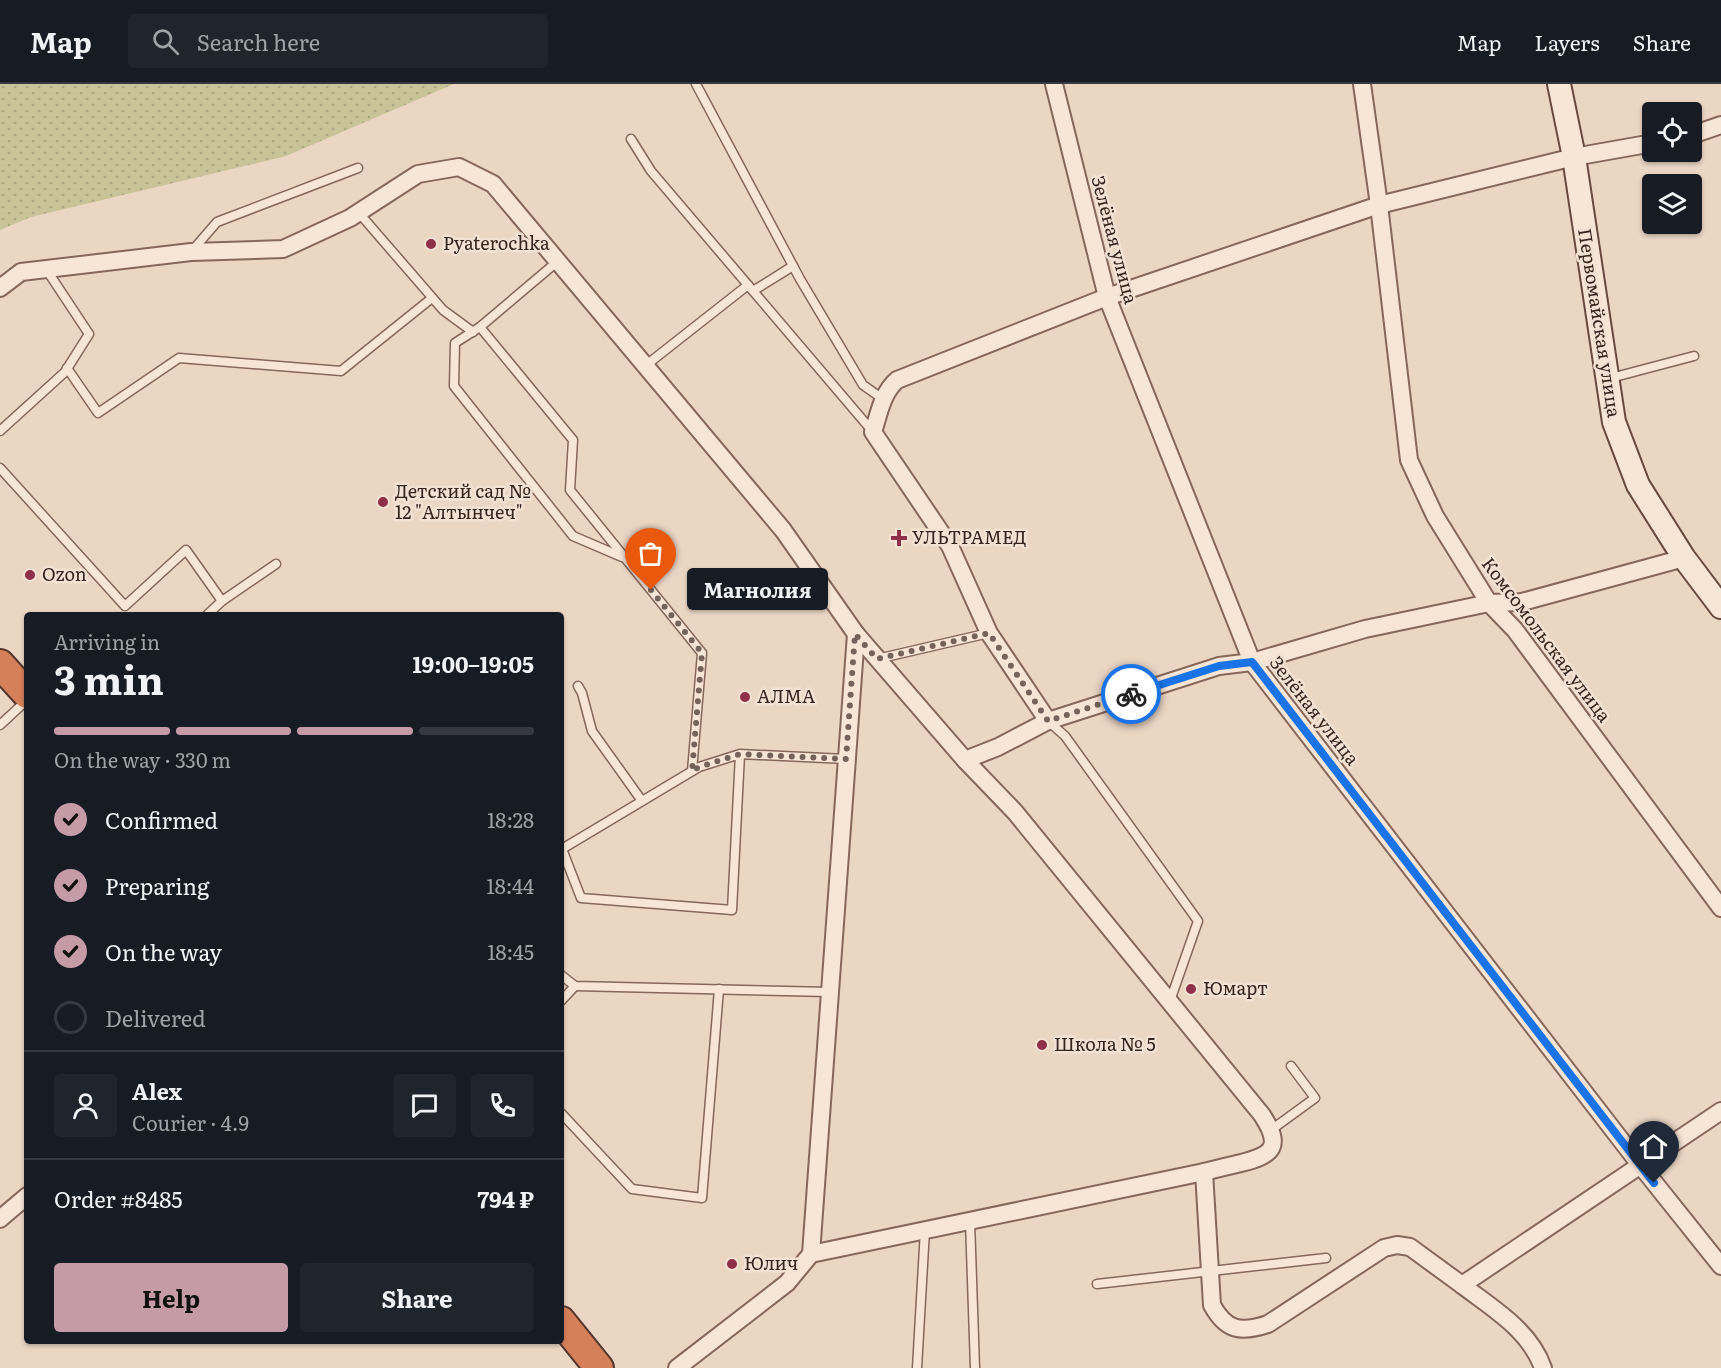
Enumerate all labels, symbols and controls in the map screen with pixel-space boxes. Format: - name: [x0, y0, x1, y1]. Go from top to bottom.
- search box: [128, 14, 548, 68]
- text: Map: [30, 20, 92, 62]
- icon: search: [149, 25, 182, 58]
- text: Search here: [197, 25, 320, 58]
- text: Map: [1457, 26, 1502, 57]
- text: Layers: [1535, 26, 1600, 57]
- text: Share: [1633, 26, 1691, 57]
- map controls: [1642, 102, 1702, 234]
- button: locate: [1642, 102, 1702, 162]
- street label: Зелёная улица: [1085, 172, 1146, 307]
- button: layers: [1642, 174, 1702, 234]
- street label: Первомайская улица: [1572, 226, 1629, 420]
- place label: Pyaterochka: [443, 229, 550, 256]
- marker: Pyaterochka: [424, 237, 438, 251]
- place label: Детский сад № 12 "Алтынчеч": [395, 477, 531, 525]
- marker: Детский сад № 12 "Алтынчеч": [376, 495, 390, 509]
- place label: УЛЬТРАМЕД: [912, 523, 1026, 550]
- pin: [625, 528, 676, 590]
- marker: УЛЬТРАМЕД: [890, 529, 908, 547]
- icon: bag: [634, 537, 667, 570]
- street label: Комсомольская улица: [1476, 551, 1619, 728]
- place label: Ozon: [42, 560, 87, 587]
- marker: Ozon: [23, 568, 37, 582]
- callout: Магнолия: [687, 569, 828, 611]
- text: Магнолия: [703, 574, 812, 604]
- text: Arriving in: [54, 626, 160, 656]
- text: 19:00–19:05: [412, 647, 534, 680]
- text: 3 min: [54, 649, 164, 707]
- street label: Зелёная улица: [1264, 650, 1367, 771]
- courier: [1101, 664, 1161, 724]
- icon: bike: [1115, 678, 1148, 711]
- place label: АЛМА: [757, 682, 815, 709]
- marker: АЛМА: [738, 690, 752, 704]
- text: On the way · 330 m: [54, 744, 231, 774]
- icon: check: [54, 803, 87, 836]
- text: Confirmed: [105, 803, 218, 836]
- text: 18:28: [487, 804, 534, 834]
- icon: check: [54, 869, 87, 902]
- text: Preparing: [105, 869, 209, 902]
- text: 18:44: [487, 870, 534, 900]
- icon: check: [54, 935, 87, 968]
- text: On the way: [105, 935, 222, 968]
- text: 18:45: [487, 936, 534, 966]
- place label: Юмарт: [1203, 974, 1268, 1001]
- marker: Юмарт: [1184, 982, 1198, 996]
- text: Delivered: [105, 1001, 206, 1034]
- place label: Школа № 5: [1054, 1030, 1156, 1057]
- marker: Школа № 5: [1035, 1038, 1049, 1052]
- button: person: [54, 1074, 117, 1137]
- text: Alex: [132, 1074, 182, 1107]
- button: chat: [393, 1074, 456, 1137]
- button: phone: [471, 1074, 534, 1137]
- text: Courier · 4.9: [132, 1107, 249, 1137]
- pin: [1628, 1121, 1679, 1183]
- icon: home: [1637, 1130, 1670, 1163]
- text: Order #8485: [54, 1182, 183, 1215]
- text: 794 ₽: [477, 1182, 534, 1215]
- place label: Юлич: [744, 1249, 798, 1276]
- marker: Юлич: [725, 1257, 739, 1271]
- button: Help: [54, 1263, 288, 1332]
- button: Share: [300, 1263, 534, 1332]

